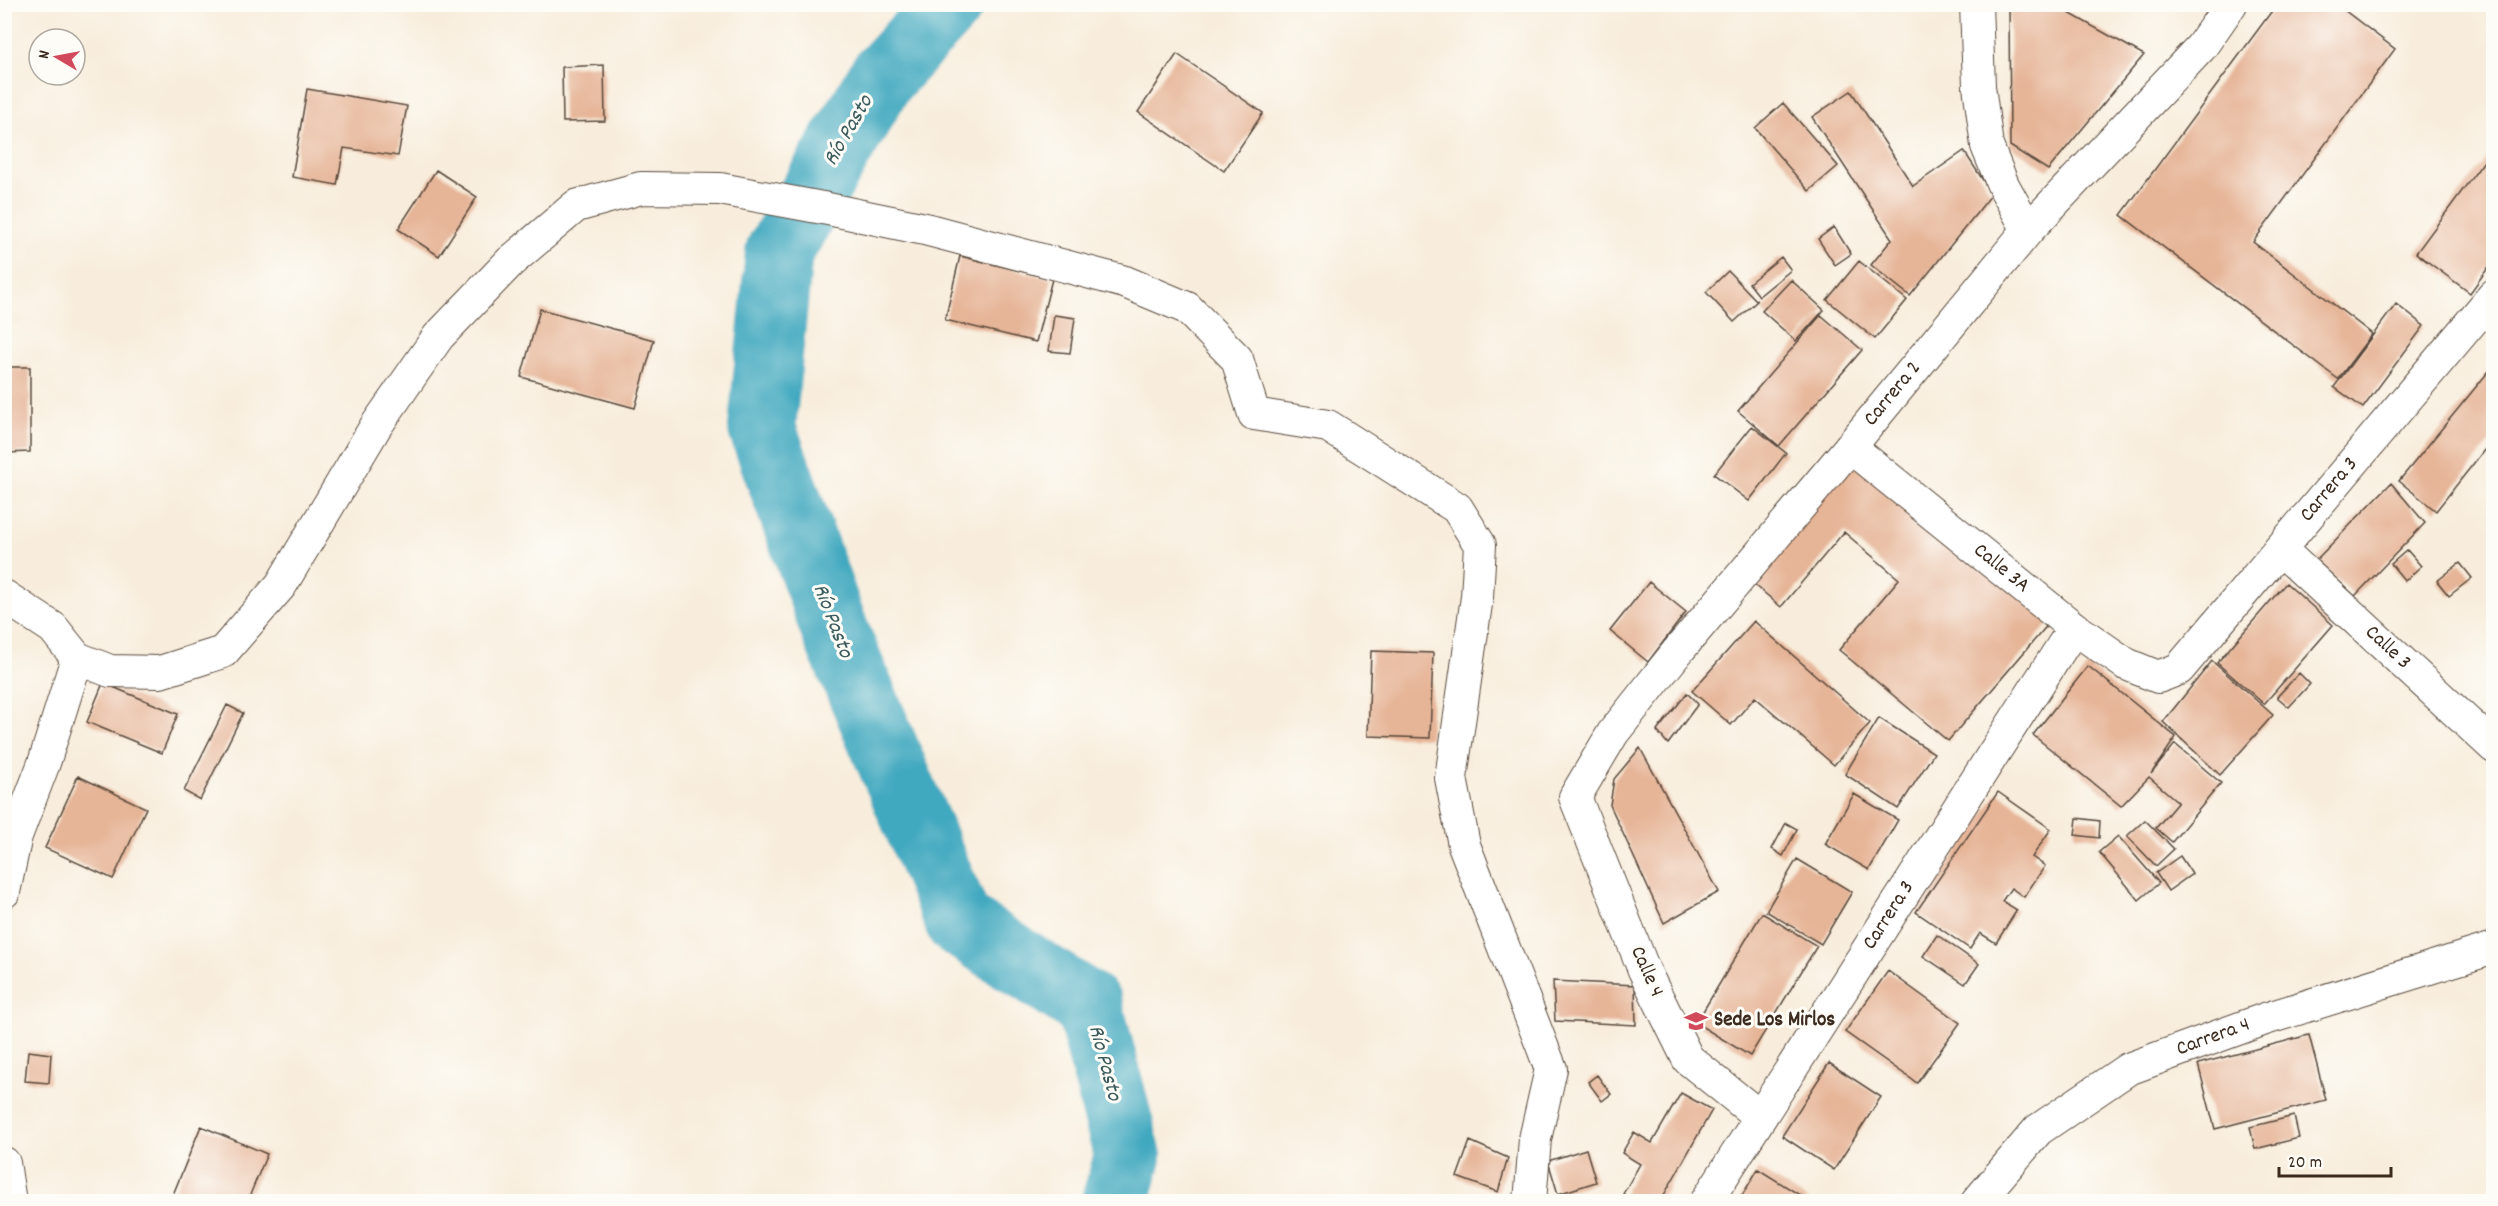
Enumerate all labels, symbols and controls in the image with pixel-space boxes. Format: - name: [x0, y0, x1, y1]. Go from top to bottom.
- north arrow: [27, 27, 87, 87]
- text: N: [33, 49, 57, 61]
- water label: Río Pasto: [816, 89, 882, 172]
- street label: Carrera 2: [1857, 355, 1929, 434]
- street label: Carrera 3: [2293, 451, 2366, 529]
- street label: Calle 3A: [1966, 537, 2036, 601]
- water label: Río Pasto: [804, 579, 861, 664]
- street label: Calle 3: [2357, 619, 2417, 677]
- street label: Carrera 3: [1856, 875, 1923, 956]
- street label: Calle 4: [1622, 942, 1670, 1002]
- place label: Sede Los Mirlos: [1714, 1006, 1835, 1036]
- school or university icon: Sede Los Mirlos: [1683, 1008, 1709, 1034]
- street label: Carrera 4: [2172, 1011, 2254, 1065]
- water label: Río Pasto: [1079, 1022, 1129, 1105]
- scale bar: [2279, 1140, 2392, 1178]
- text: 20 m: [2288, 1151, 2322, 1176]

